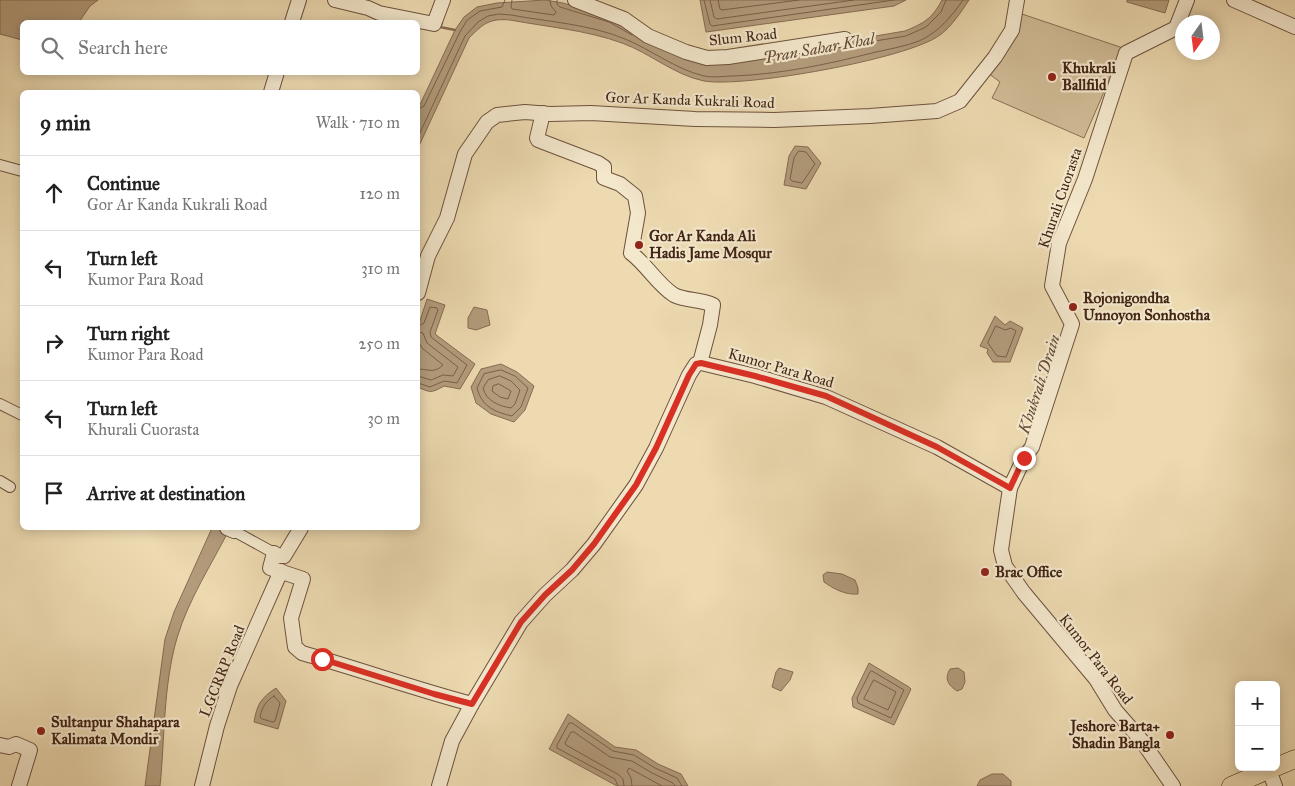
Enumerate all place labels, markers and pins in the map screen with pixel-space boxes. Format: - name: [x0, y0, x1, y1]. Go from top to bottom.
- place label: Khukrali Ballfild: [1062, 59, 1117, 94]
- marker: Khukrali Ballfild: [1046, 71, 1058, 83]
- place label: Gor Ar Kanda Ali Hadis Jame Mosqur: [649, 227, 772, 263]
- marker: Gor Ar Kanda Ali Hadis Jame Mosqur: [633, 239, 645, 251]
- place label: Rojonigondha Unnoyon Sonhostha: [1083, 289, 1211, 325]
- marker: Rojonigondha Unnoyon Sonhostha: [1067, 301, 1079, 313]
- place label: Brac Office: [995, 563, 1063, 581]
- marker: Brac Office: [979, 566, 991, 578]
- place label: Sultanpur Shahapara Kalimata Mondir: [51, 713, 180, 748]
- place label: Jeshore Barta+ Shadin Bangla: [1069, 717, 1161, 753]
- marker: Sultanpur Shahapara Kalimata Mondir: [35, 725, 47, 737]
- marker: Jeshore Barta+ Shadin Bangla: [1164, 729, 1176, 741]

